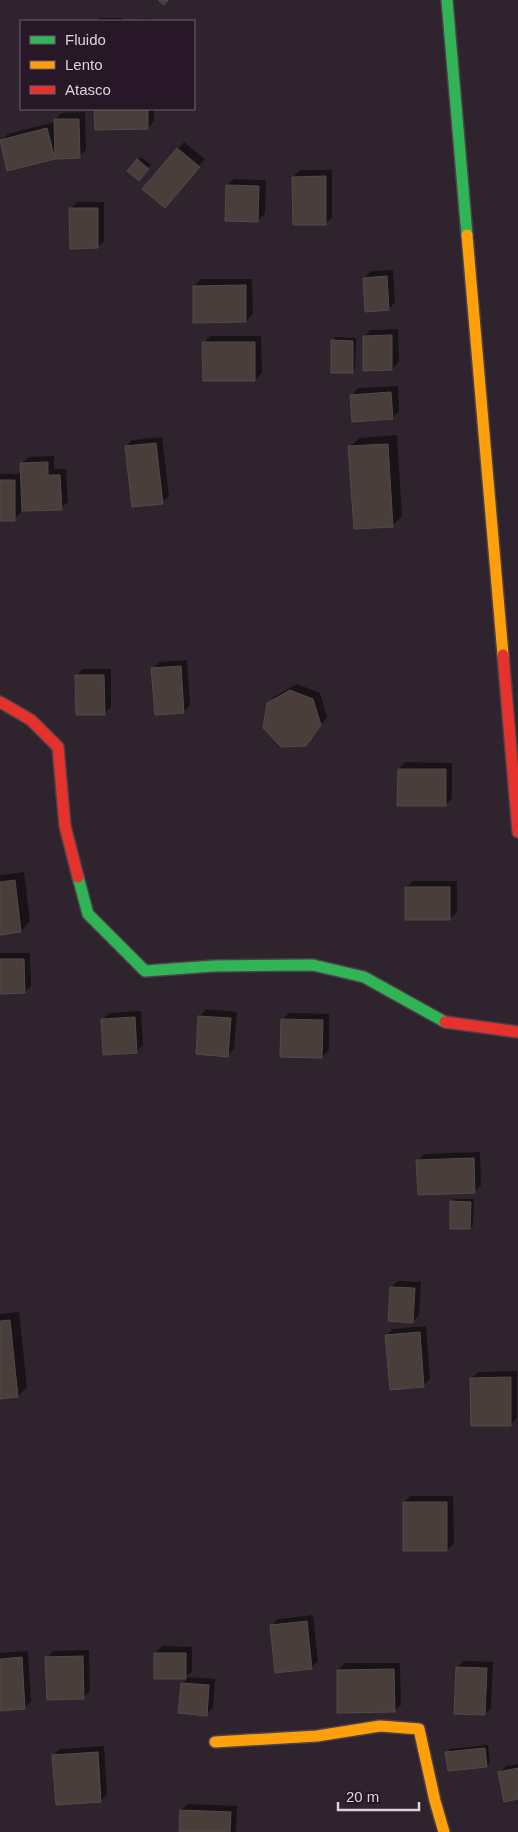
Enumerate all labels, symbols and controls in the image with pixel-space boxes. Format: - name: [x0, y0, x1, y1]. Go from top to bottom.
- legend: [20, 20, 195, 110]
- text: Fluido: [65, 31, 106, 48]
- text: Lento: [65, 56, 103, 73]
- text: Atasco: [65, 81, 111, 98]
- scale bar: [338, 1780, 419, 1812]
- text: 20 m: [346, 1788, 379, 1805]

